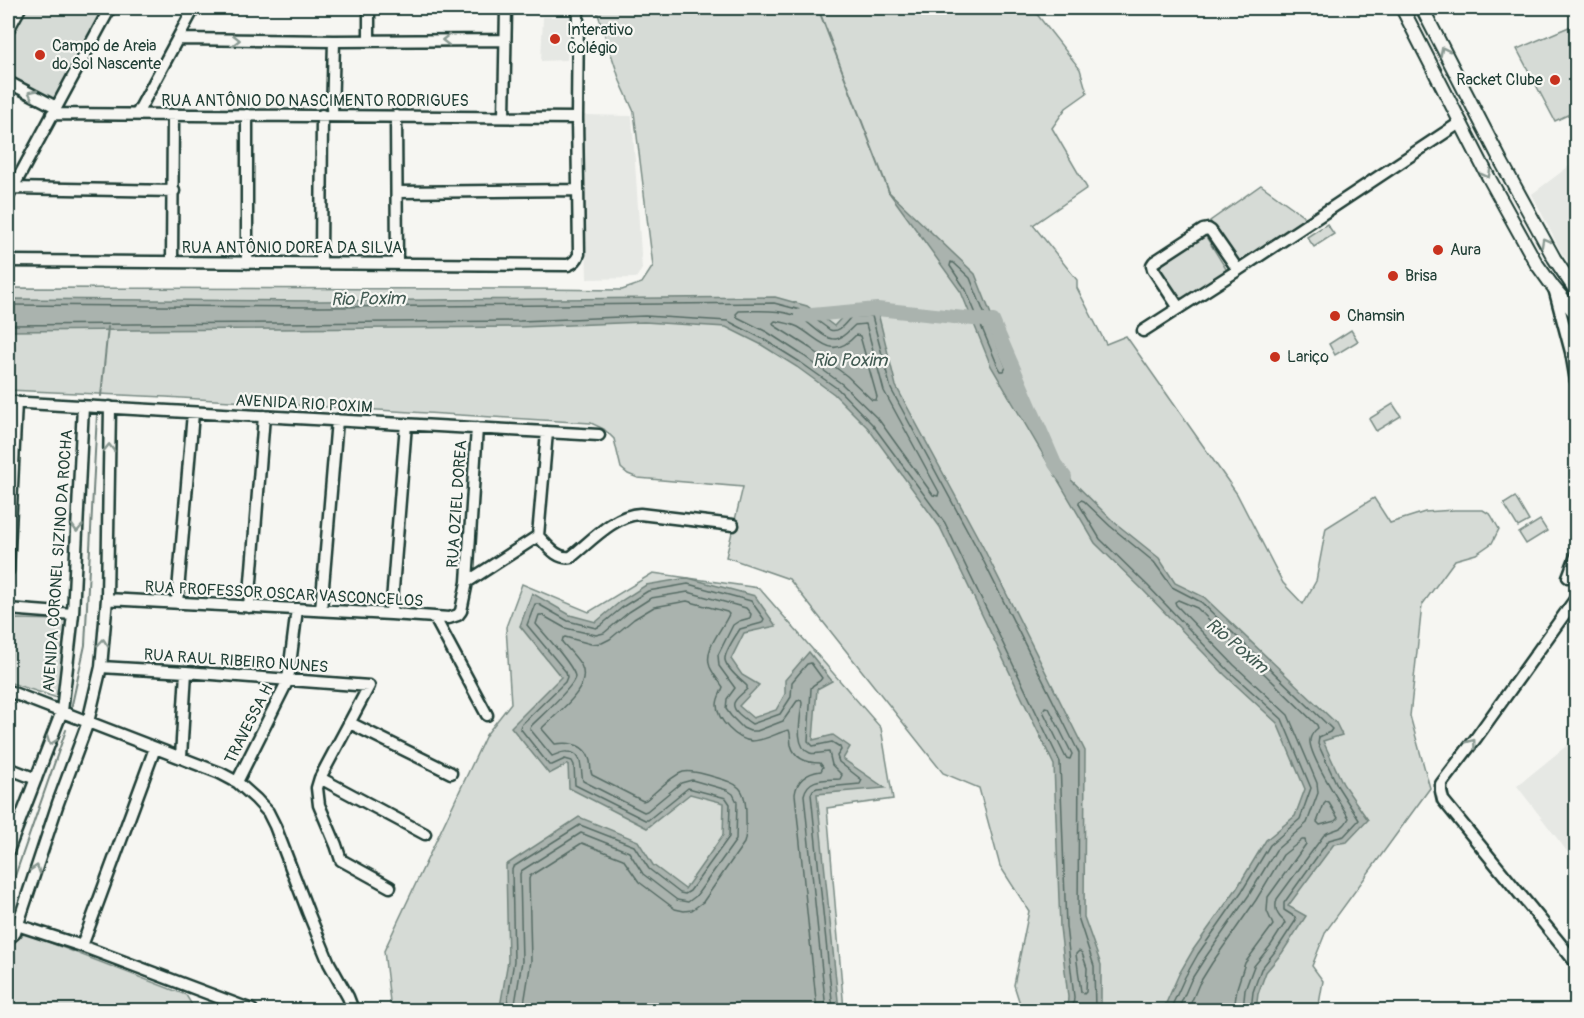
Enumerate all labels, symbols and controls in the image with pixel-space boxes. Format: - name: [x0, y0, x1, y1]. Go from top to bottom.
- place label: Interativo Colégio: [567, 20, 633, 58]
- marker: Interativo Colégio: [548, 32, 562, 46]
- one-way arrow: [232, 34, 241, 46]
- one-way arrow: [442, 34, 451, 46]
- place label: Campo de Areia do Sol Nascente: [52, 36, 161, 74]
- one-way arrow: [1440, 46, 1452, 57]
- marker: Campo de Areia do Sol Nascente: [33, 48, 47, 62]
- place label: Racket Clube: [1456, 70, 1543, 90]
- marker: Racket Clube: [1548, 73, 1562, 87]
- one-way arrow: [27, 90, 38, 102]
- street label: RUA ANTÔNIO DO NASCIMENTO RODRIGUES: [161, 91, 469, 111]
- one-way arrow: [1480, 168, 1491, 178]
- street label: RUA ANTÔNIO DOREA DA SILVA: [182, 238, 402, 258]
- one-way arrow: [1541, 238, 1552, 248]
- place label: Aura: [1450, 240, 1481, 260]
- marker: Aura: [1431, 243, 1445, 257]
- place label: Brisa: [1405, 266, 1437, 286]
- marker: Brisa: [1386, 269, 1400, 283]
- water label: Rio Poxim: [331, 287, 406, 311]
- place label: Chamsin: [1347, 306, 1405, 326]
- marker: Chamsin: [1328, 309, 1342, 323]
- place label: Lariço: [1287, 347, 1329, 367]
- water label: Rio Poxim: [813, 349, 888, 372]
- marker: Lariço: [1268, 350, 1282, 364]
- street label: AVENIDA RIO POXIM: [235, 390, 373, 418]
- street label: AVENIDA CORONEL SIZINO DA ROCHA: [39, 429, 77, 693]
- street label: RUA OZIEL DOREA: [443, 439, 471, 569]
- one-way arrow: [103, 443, 115, 452]
- one-way arrow: [70, 523, 83, 532]
- street label: RUA PROFESSOR OSCAR VASCONCELOS: [144, 577, 424, 611]
- water label: Rio Poxim: [1201, 613, 1274, 679]
- one-way arrow: [96, 638, 109, 647]
- street label: RUA RAUL RIBEIRO NUNES: [143, 645, 329, 677]
- street label: TRAVESSA H: [220, 681, 278, 767]
- one-way arrow: [46, 735, 58, 746]
- one-way arrow: [1465, 739, 1476, 750]
- one-way arrow: [29, 864, 41, 875]

